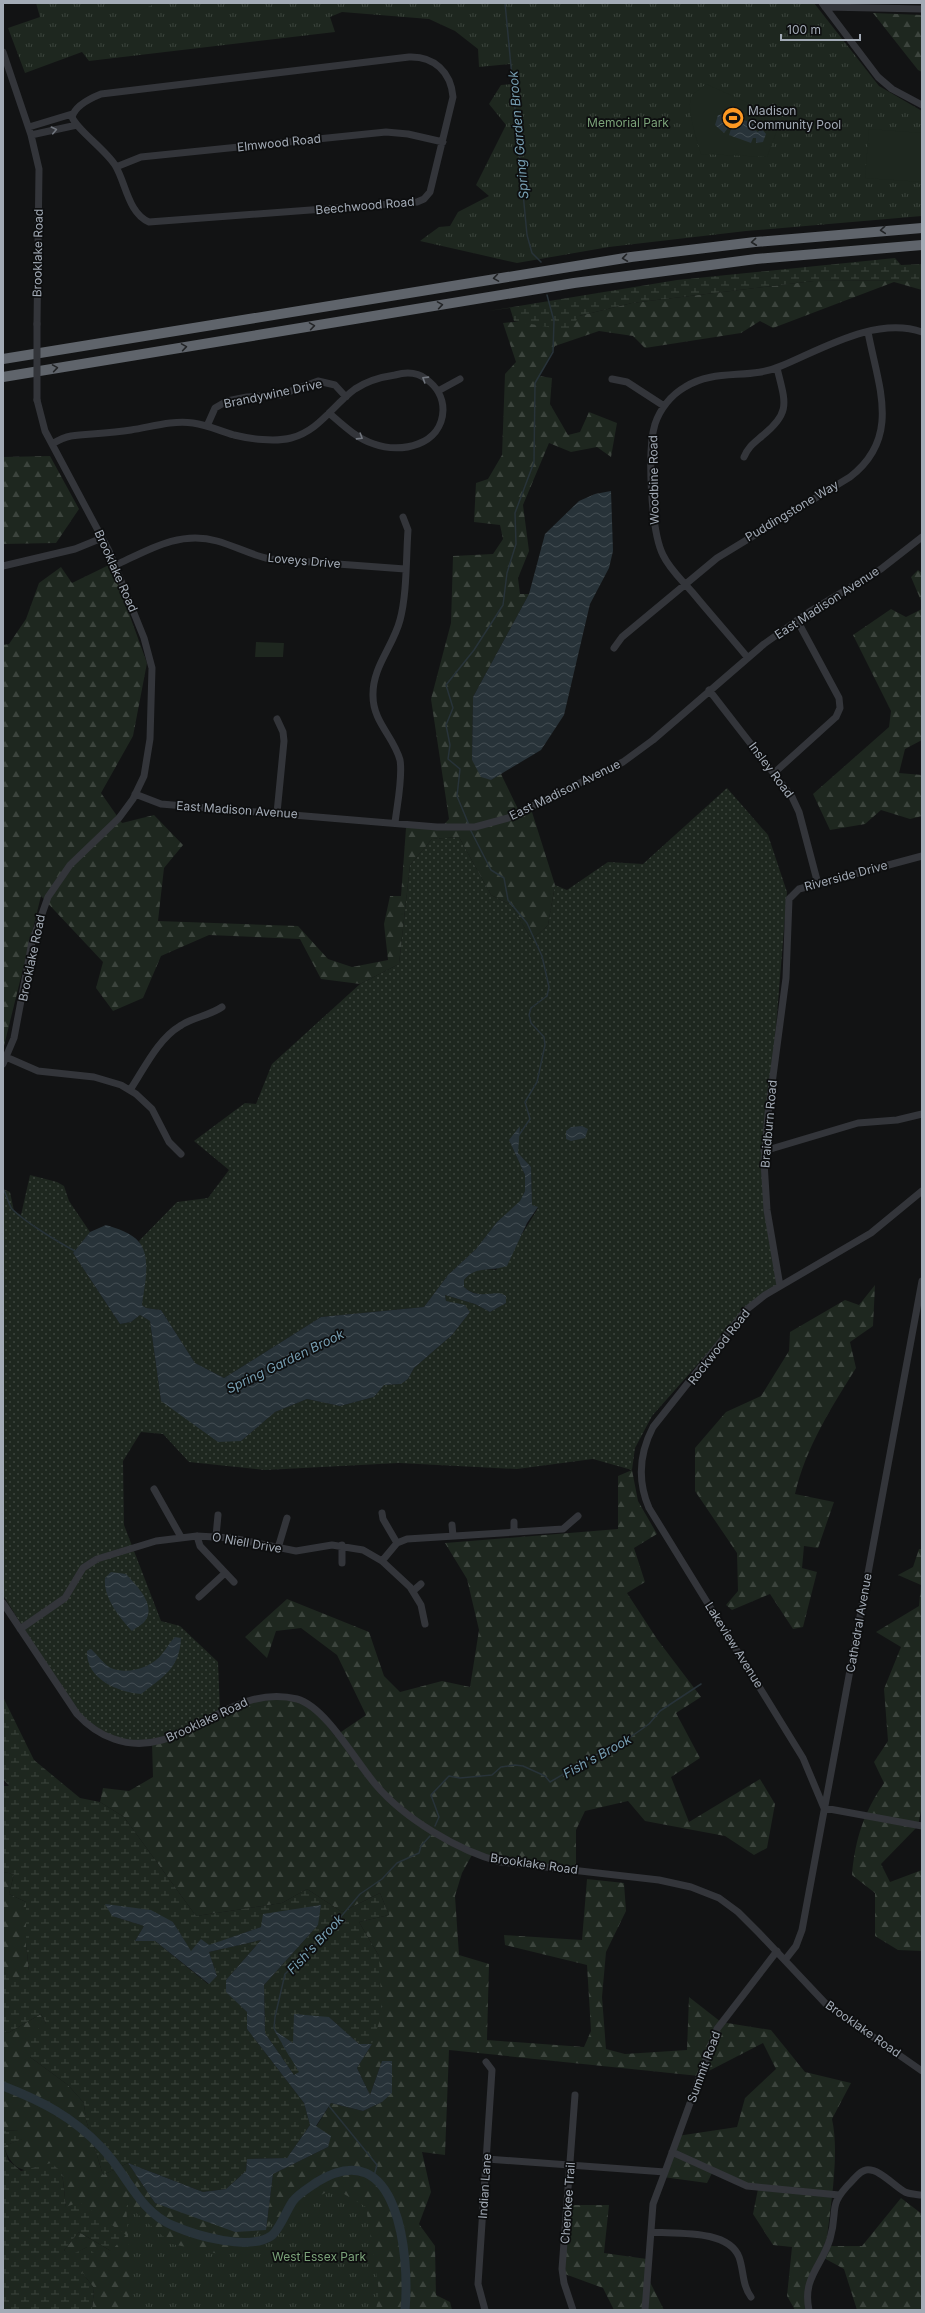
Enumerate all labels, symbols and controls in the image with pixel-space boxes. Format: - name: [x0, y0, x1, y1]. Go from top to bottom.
- scale bar: [781, 16, 860, 42]
- text: 100 m: [787, 22, 821, 37]
- water label: Spring Garden Brook: [504, 69, 532, 200]
- place label: Madison Community Pool: [748, 103, 841, 132]
- sports icon: Madison Community Pool: [720, 105, 746, 131]
- park label: Memorial Park: [587, 115, 669, 130]
- one-way arrow: [51, 127, 57, 135]
- street label: Elmwood Road: [236, 131, 322, 154]
- street label: Beechwood Road: [315, 194, 415, 217]
- street label: Brooklake Road: [29, 209, 46, 297]
- one-way arrow: [880, 226, 886, 235]
- one-way arrow: [751, 237, 757, 246]
- one-way arrow: [622, 253, 628, 262]
- one-way arrow: [493, 273, 499, 282]
- one-way arrow: [437, 301, 443, 310]
- one-way arrow: [309, 322, 315, 331]
- one-way arrow: [180, 343, 187, 352]
- one-way arrow: [52, 365, 58, 373]
- street label: Brandywine Drive: [222, 376, 324, 411]
- one-way arrow: [422, 376, 429, 383]
- one-way arrow: [356, 433, 363, 440]
- street label: Woodbine Road: [645, 435, 662, 525]
- street label: Puddingstone Way: [742, 477, 841, 544]
- street label: Brooklake Road: [92, 527, 141, 614]
- street label: Loveys Drive: [267, 550, 341, 571]
- street label: East Madison Avenue: [772, 563, 882, 642]
- street label: Insley Road: [746, 739, 797, 800]
- street label: East Madison Avenue: [507, 756, 623, 823]
- street label: East Madison Avenue: [176, 798, 298, 821]
- street label: Riverside Drive: [803, 857, 889, 894]
- street label: Brooklake Road: [15, 913, 48, 1003]
- street label: Braidburn Road: [757, 1080, 780, 1168]
- street label: Rockwood Road: [684, 1306, 753, 1388]
- water label: Spring Garden Brook: [224, 1325, 347, 1396]
- street label: O Niell Drive: [211, 1529, 283, 1556]
- street label: Cathedral Avenue: [842, 1572, 875, 1674]
- street label: Lakeview Avenue: [702, 1599, 767, 1690]
- street label: Brooklake Road: [164, 1694, 250, 1745]
- water label: Fish's Brook: [560, 1730, 635, 1781]
- street label: Brooklake Road: [489, 1850, 579, 1877]
- water label: Fish's Brook: [283, 1910, 347, 1977]
- street label: Brooklake Road: [823, 1997, 904, 2060]
- street label: Summit Road: [684, 2029, 723, 2105]
- street label: Indian Lane: [475, 2153, 494, 2219]
- street label: Cherokee Trail: [557, 2161, 578, 2244]
- park label: West Essex Park: [272, 2249, 366, 2264]

